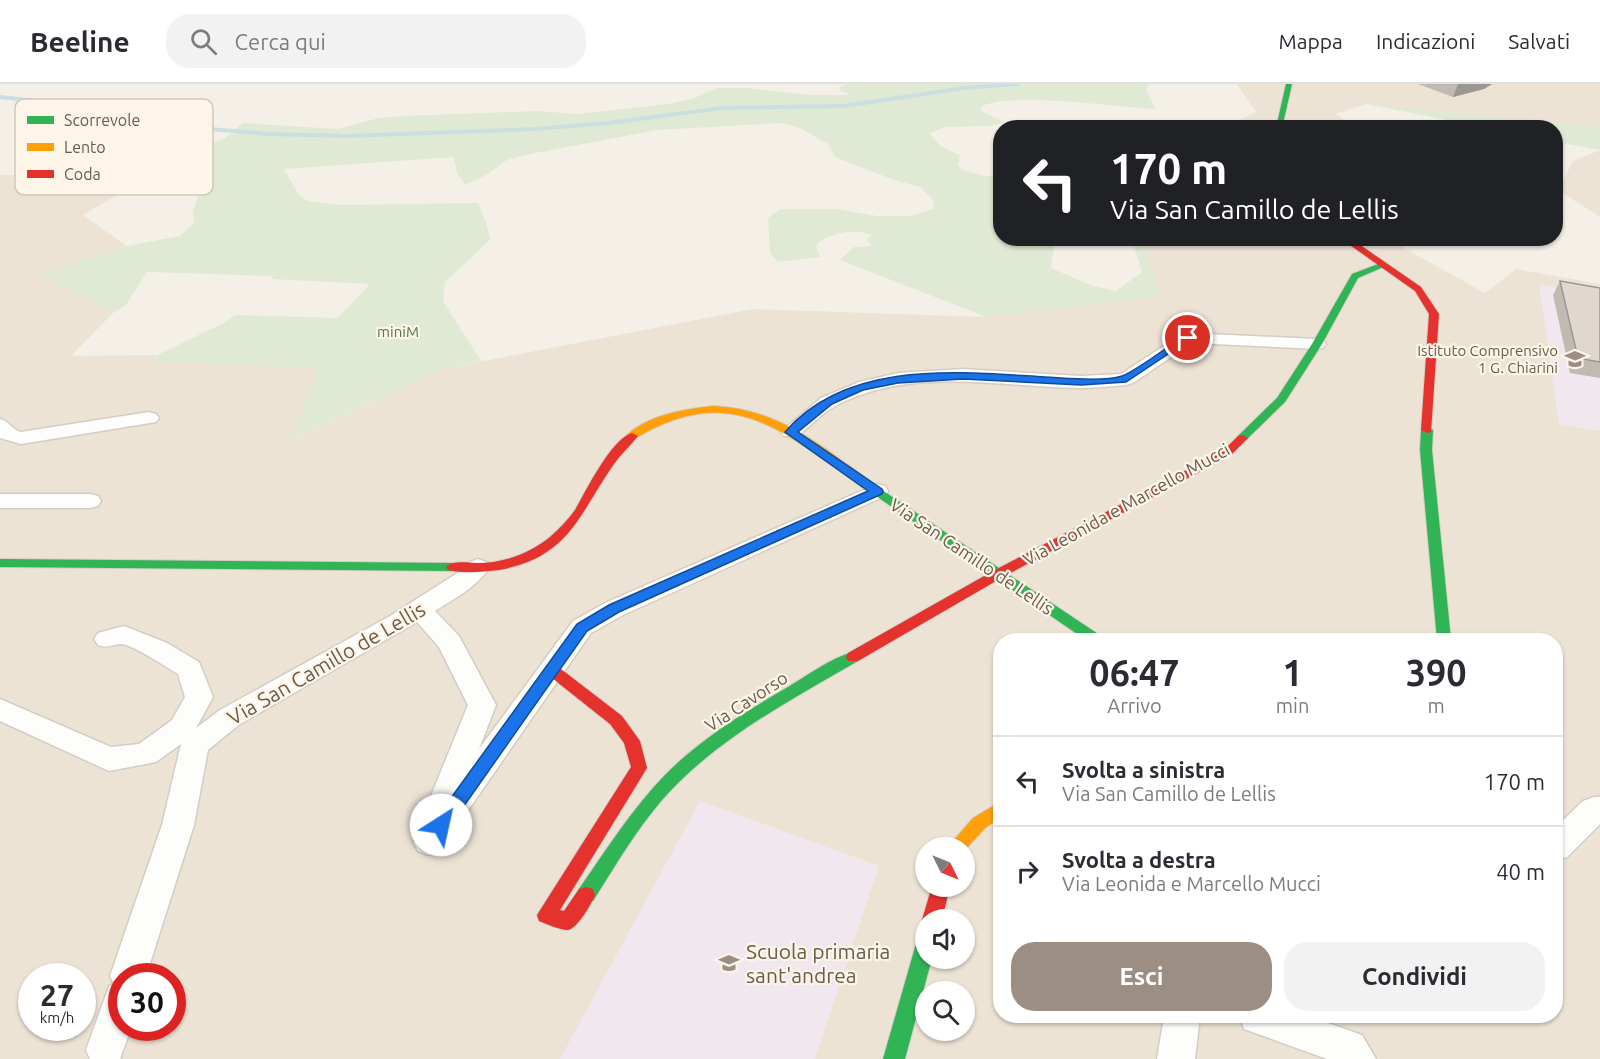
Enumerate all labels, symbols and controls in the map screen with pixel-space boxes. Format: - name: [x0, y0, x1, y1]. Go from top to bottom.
- search box: [166, 14, 586, 68]
- icon: search: [187, 25, 220, 58]
- text: Beeline: [30, 26, 130, 57]
- text: Cerca qui: [235, 29, 326, 54]
- text: Mappa: [1278, 29, 1343, 53]
- text: Indicazioni: [1376, 29, 1475, 53]
- text: Salvati: [1508, 29, 1570, 53]
- legend: [15, 99, 213, 195]
- text: Scorrevole: [64, 111, 140, 129]
- text: Lento: [64, 138, 106, 156]
- icon: left: [1011, 144, 1089, 222]
- text: 170 m: [1110, 145, 1227, 192]
- text: Coda: [64, 165, 101, 183]
- text: Via San Camillo de Lellis: [1110, 194, 1399, 224]
- pin: [1162, 312, 1213, 363]
- icon: arrive: [1171, 321, 1204, 354]
- park label: miniM: [377, 323, 419, 340]
- place label: Istituto Comprensivo 1 G. Chiarini: [1417, 342, 1558, 376]
- school or university icon: Istituto Comprensivo 1 G. Chiarini: [1563, 347, 1587, 371]
- street label: Via Leonida e Marcello Mucci: [1019, 439, 1233, 569]
- street label: Via San Camillo de Lellis: [887, 494, 1058, 618]
- street label: Via San Camillo de Lellis: [223, 596, 429, 730]
- text: 06:47: [1089, 652, 1179, 693]
- text: 1: [1282, 652, 1303, 693]
- text: 390: [1406, 652, 1467, 693]
- street label: Via Cavorso: [701, 667, 791, 735]
- text: Arrivo: [1107, 694, 1162, 717]
- text: min: [1276, 694, 1309, 717]
- text: m: [1428, 694, 1445, 717]
- text: Svolta a sinistra: [1062, 757, 1225, 782]
- icon: left: [1011, 765, 1044, 798]
- text: 170 m: [1484, 769, 1545, 794]
- text: Via San Camillo de Lellis: [1062, 782, 1276, 805]
- position arrow: [409, 793, 473, 857]
- north arrow: [915, 837, 975, 897]
- map controls: [915, 837, 975, 1041]
- text: Svolta a destra: [1062, 847, 1216, 872]
- icon: right: [1011, 855, 1044, 888]
- text: 40 m: [1496, 859, 1545, 884]
- text: Via Leonida e Marcello Mucci: [1062, 872, 1321, 895]
- button: sound: [915, 909, 975, 969]
- place label: Scuola primaria sant'andrea: [746, 939, 890, 987]
- button: Esci: [1011, 942, 1272, 1011]
- button: Condividi: [1284, 942, 1545, 1011]
- school or university icon: Scuola primaria sant'andrea: [717, 951, 741, 975]
- speed limit sign: 30: [108, 963, 186, 1041]
- text: 27: [40, 978, 74, 1012]
- button: search: [915, 981, 975, 1041]
- text: km/h: [40, 1009, 74, 1026]

